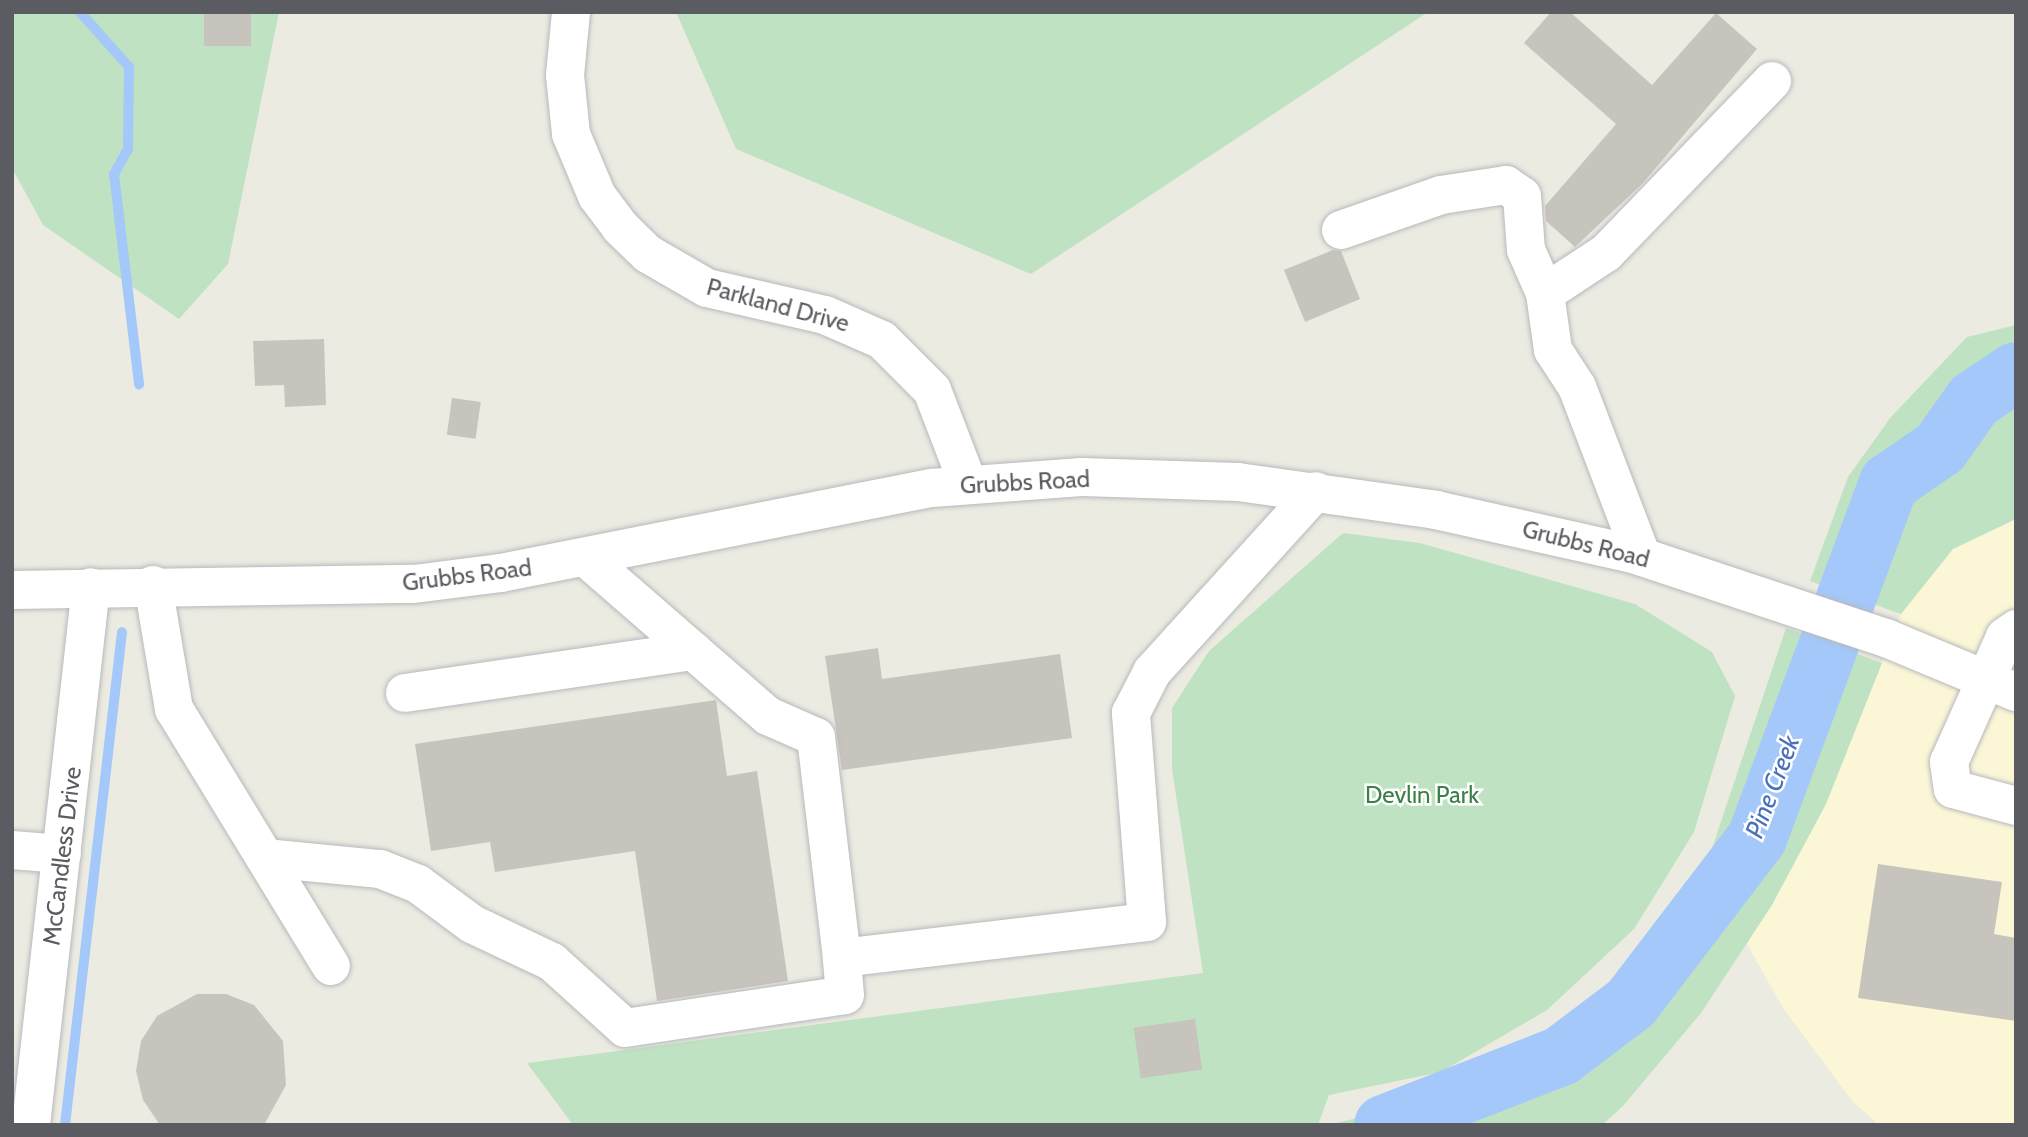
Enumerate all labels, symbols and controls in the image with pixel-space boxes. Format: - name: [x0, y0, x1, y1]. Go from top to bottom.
- street label: Parkland Drive: [704, 272, 852, 338]
- street label: Grubbs Road: [959, 464, 1091, 500]
- street label: Grubbs Road: [1519, 514, 1653, 574]
- street label: Grubbs Road: [401, 553, 533, 597]
- water label: Pine Creek: [1739, 731, 1807, 843]
- street label: McCandless Drive: [37, 765, 87, 947]
- park label: Devlin Park: [1365, 781, 1479, 809]

